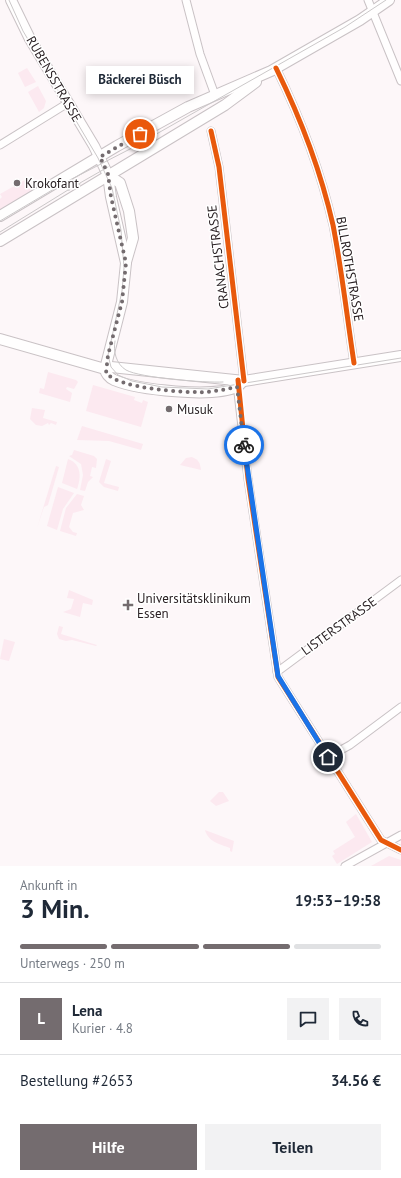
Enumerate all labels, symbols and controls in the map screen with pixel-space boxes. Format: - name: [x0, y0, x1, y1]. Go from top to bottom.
- street label: RUBENSSTRASSE: [23, 33, 85, 125]
- callout: Bäckerei Büsch: [86, 66, 194, 94]
- text: Bäckerei Büsch: [98, 71, 182, 88]
- pin: [123, 117, 157, 151]
- icon: bag: [129, 123, 151, 145]
- place label: Krokofant: [25, 175, 80, 192]
- marker: Krokofant: [12, 178, 22, 188]
- street label: CRANACHSTRASSE: [203, 204, 233, 310]
- street label: BILLROTHSTRASSE: [332, 215, 368, 323]
- place label: Musuk: [177, 401, 214, 418]
- marker: Musuk: [164, 404, 174, 414]
- courier: [224, 425, 264, 465]
- icon: bike: [233, 434, 255, 456]
- place label: Universitätsklinikum Essen: [137, 590, 251, 622]
- street label: LISTERSTRASSE: [298, 593, 380, 659]
- marker: Universitätsklinikum Essen: [122, 599, 134, 611]
- pin: [311, 740, 345, 774]
- icon: home: [317, 746, 339, 768]
- text: Ankunft in: [20, 877, 77, 894]
- text: 19:53–19:58: [295, 891, 381, 910]
- text: 3 Min.: [20, 892, 90, 925]
- text: Unterwegs · 250 m: [20, 955, 125, 972]
- button: chat: [287, 998, 329, 1040]
- button: phone: [339, 998, 381, 1040]
- text: Lena: [72, 1001, 102, 1020]
- text: L: [37, 1009, 45, 1028]
- text: Kurier · 4.8: [72, 1020, 133, 1037]
- text: Bestellung #2653: [20, 1071, 133, 1090]
- text: 34.56 €: [331, 1071, 381, 1090]
- button: Hilfe: [20, 1124, 197, 1170]
- button: Teilen: [205, 1124, 381, 1170]

